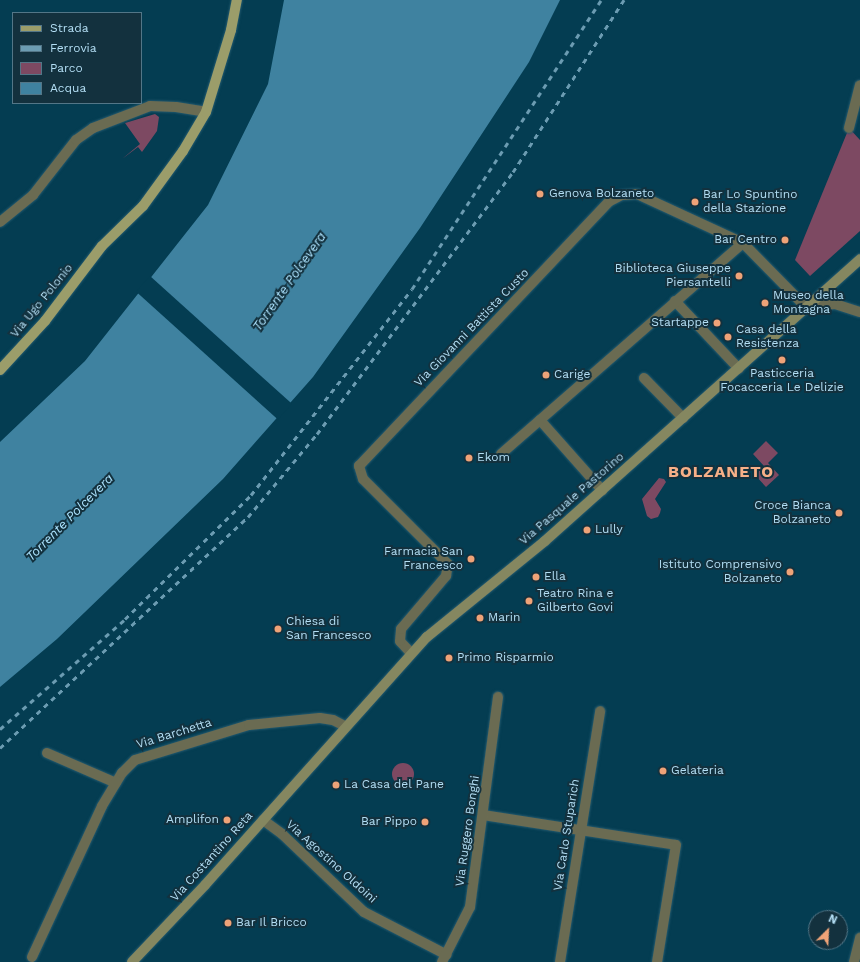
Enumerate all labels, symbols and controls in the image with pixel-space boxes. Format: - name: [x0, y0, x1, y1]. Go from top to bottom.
- legend: [12, 12, 142, 104]
- text: Strada: [50, 21, 89, 35]
- text: Ferrovia: [50, 41, 97, 55]
- text: Parco: [50, 61, 83, 75]
- text: Acqua: [50, 81, 86, 95]
- place label: Genova Bolzaneto: [549, 187, 655, 201]
- marker: Genova Bolzaneto: [534, 188, 546, 200]
- place label: Bar Lo Spuntino della Stazione: [703, 188, 798, 216]
- marker: Bar Lo Spuntino della Stazione: [690, 197, 700, 207]
- water label: Torrente Polcevera: [250, 230, 330, 334]
- place label: Bar Centro: [714, 233, 777, 247]
- marker: Bar Centro: [780, 235, 790, 245]
- street label: Via Ugo Polonio: [8, 261, 76, 341]
- place label: Biblioteca Giuseppe Piersantelli: [614, 262, 731, 290]
- street label: Via Giovanni Battista Custo: [412, 266, 532, 390]
- marker: Biblioteca Giuseppe Piersantelli: [734, 271, 744, 281]
- place label: Museo della Montagna: [773, 289, 844, 317]
- marker: Museo della Montagna: [760, 298, 770, 308]
- place label: Startappe: [651, 316, 709, 330]
- marker: Startappe: [712, 318, 722, 328]
- place label: Casa della Resistenza: [736, 323, 799, 351]
- marker: Casa della Resistenza: [723, 332, 733, 342]
- marker: Pasticceria Focacceria Le Delizie: [777, 355, 787, 365]
- place label: Pasticceria Focacceria Le Delizie: [720, 367, 844, 395]
- place label: Carige: [554, 368, 590, 382]
- marker: Carige: [541, 370, 551, 380]
- street label: Via Pasquale Pastorino: [517, 450, 627, 548]
- place label: Ekom: [477, 451, 510, 465]
- marker: Ekom: [464, 453, 474, 463]
- district label: BOLZANETO: [668, 462, 774, 482]
- water label: Torrente Polcevera: [23, 471, 117, 565]
- place label: Croce Bianca Bolzaneto: [754, 499, 831, 527]
- marker: Croce Bianca Bolzaneto: [834, 508, 844, 518]
- place label: Lully: [595, 523, 623, 537]
- marker: Lully: [582, 525, 592, 535]
- place label: Farmacia San Francesco: [384, 545, 463, 573]
- marker: Farmacia San Francesco: [466, 554, 476, 564]
- place label: Istituto Comprensivo Bolzaneto: [659, 558, 782, 586]
- marker: Istituto Comprensivo Bolzaneto: [785, 567, 795, 577]
- place label: Ella: [544, 570, 566, 584]
- marker: Ella: [531, 572, 541, 582]
- place label: Teatro Rina e Gilberto Govi: [537, 587, 614, 615]
- marker: Teatro Rina e Gilberto Govi: [524, 596, 534, 606]
- place label: Marin: [488, 611, 520, 625]
- marker: Marin: [475, 613, 485, 623]
- place label: Chiesa di San Francesco: [286, 615, 372, 643]
- marker: Chiesa di San Francesco: [273, 624, 283, 634]
- place label: Primo Risparmio: [457, 651, 554, 665]
- marker: Primo Risparmio: [444, 653, 454, 663]
- street label: Via Barchetta: [135, 716, 213, 752]
- place label: Gelateria: [671, 764, 724, 778]
- marker: Gelateria: [658, 766, 668, 776]
- street label: Via Ruggero Bonghi: [453, 774, 483, 888]
- place label: La Casa del Pane: [344, 778, 445, 792]
- street label: Via Carlo Stuparich: [551, 778, 583, 892]
- marker: La Casa del Pane: [331, 780, 341, 790]
- street label: Via Costantino Reta: [168, 809, 256, 905]
- place label: Amplifon: [166, 813, 219, 827]
- marker: Amplifon: [222, 815, 232, 825]
- place label: Bar Pippo: [361, 815, 417, 829]
- street label: Via Agostino Oldoini: [282, 817, 380, 907]
- marker: Bar Pippo: [420, 817, 430, 827]
- north arrow: [808, 910, 848, 950]
- text: N: [826, 912, 839, 927]
- place label: Bar Il Bricco: [236, 916, 307, 930]
- marker: Bar Il Bricco: [223, 918, 233, 928]

